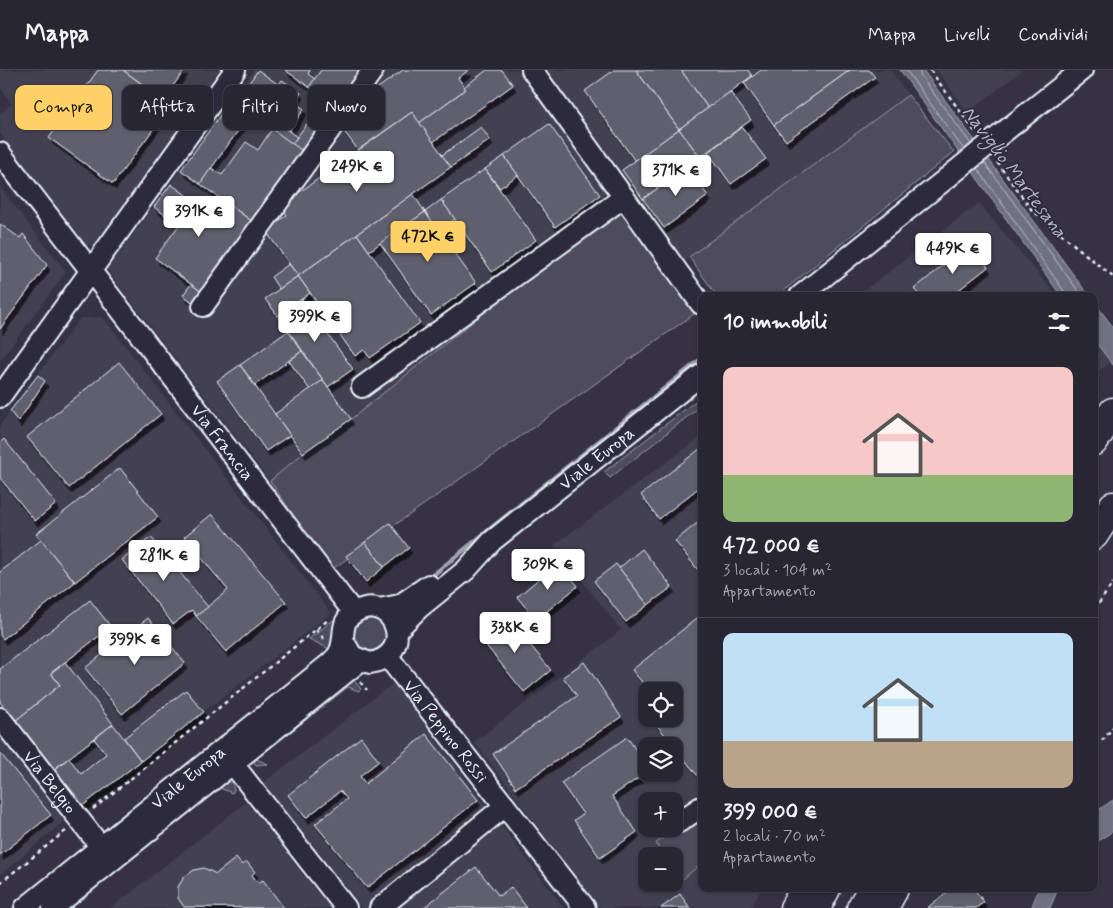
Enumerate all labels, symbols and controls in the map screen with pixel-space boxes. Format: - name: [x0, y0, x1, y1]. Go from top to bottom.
- text: Mappa: [25, 19, 89, 50]
- text: Mappa: [868, 23, 916, 47]
- text: Livelli: [944, 23, 990, 47]
- text: Condividi: [1018, 23, 1088, 47]
- chip: Compra: [15, 85, 112, 130]
- chip: Affitta: [122, 85, 213, 130]
- chip: Filtri: [223, 85, 297, 130]
- chip: Nuovo: [307, 85, 385, 130]
- water label: Naviglio Martesana: [954, 101, 1072, 245]
- pin: 249K €: [316, 150, 398, 193]
- pin: 371K €: [635, 154, 717, 197]
- text: 249K €: [331, 156, 383, 177]
- text: 371K €: [652, 160, 700, 181]
- pin: 391K €: [158, 196, 240, 238]
- text: 391K €: [174, 201, 224, 222]
- pin: 472K €: [387, 220, 469, 263]
- text: 472K €: [401, 226, 455, 247]
- pin: 449K €: [912, 232, 994, 275]
- text: 449K €: [926, 238, 980, 259]
- pin: 399K €: [274, 300, 356, 343]
- text: 399K €: [289, 306, 341, 327]
- text: 10 immobili: [723, 308, 828, 336]
- icon: filters: [1045, 308, 1073, 336]
- street label: Via Francia: [185, 400, 259, 486]
- icon: home: [853, 400, 943, 490]
- street label: Viale Europa: [554, 421, 640, 496]
- text: 472 000 €: [723, 532, 820, 560]
- pin: 281K €: [123, 540, 205, 582]
- text: 281K €: [140, 545, 188, 566]
- pin: 309K €: [507, 548, 589, 591]
- text: 309K €: [523, 554, 573, 575]
- text: 3 locali · 104 m²: [723, 560, 832, 581]
- text: Appartamento: [723, 581, 816, 602]
- pin: 338K €: [474, 612, 556, 654]
- text: 338K €: [491, 617, 539, 638]
- pin: 399K €: [94, 624, 176, 666]
- text: 399K €: [109, 629, 161, 650]
- icon: home: [853, 665, 943, 755]
- street label: Via Peppino Rossi: [397, 675, 493, 788]
- map controls: [638, 682, 683, 892]
- button: locate: [638, 682, 683, 727]
- button: layers: [638, 737, 683, 782]
- street label: Viale Europa: [146, 740, 231, 815]
- street label: Via Belgio: [17, 746, 82, 819]
- button: +: [638, 792, 683, 837]
- text: 399 000 €: [723, 798, 818, 826]
- text: 2 locali · 70 m²: [723, 826, 826, 847]
- button: −: [638, 847, 683, 892]
- text: Appartamento: [723, 847, 816, 868]

